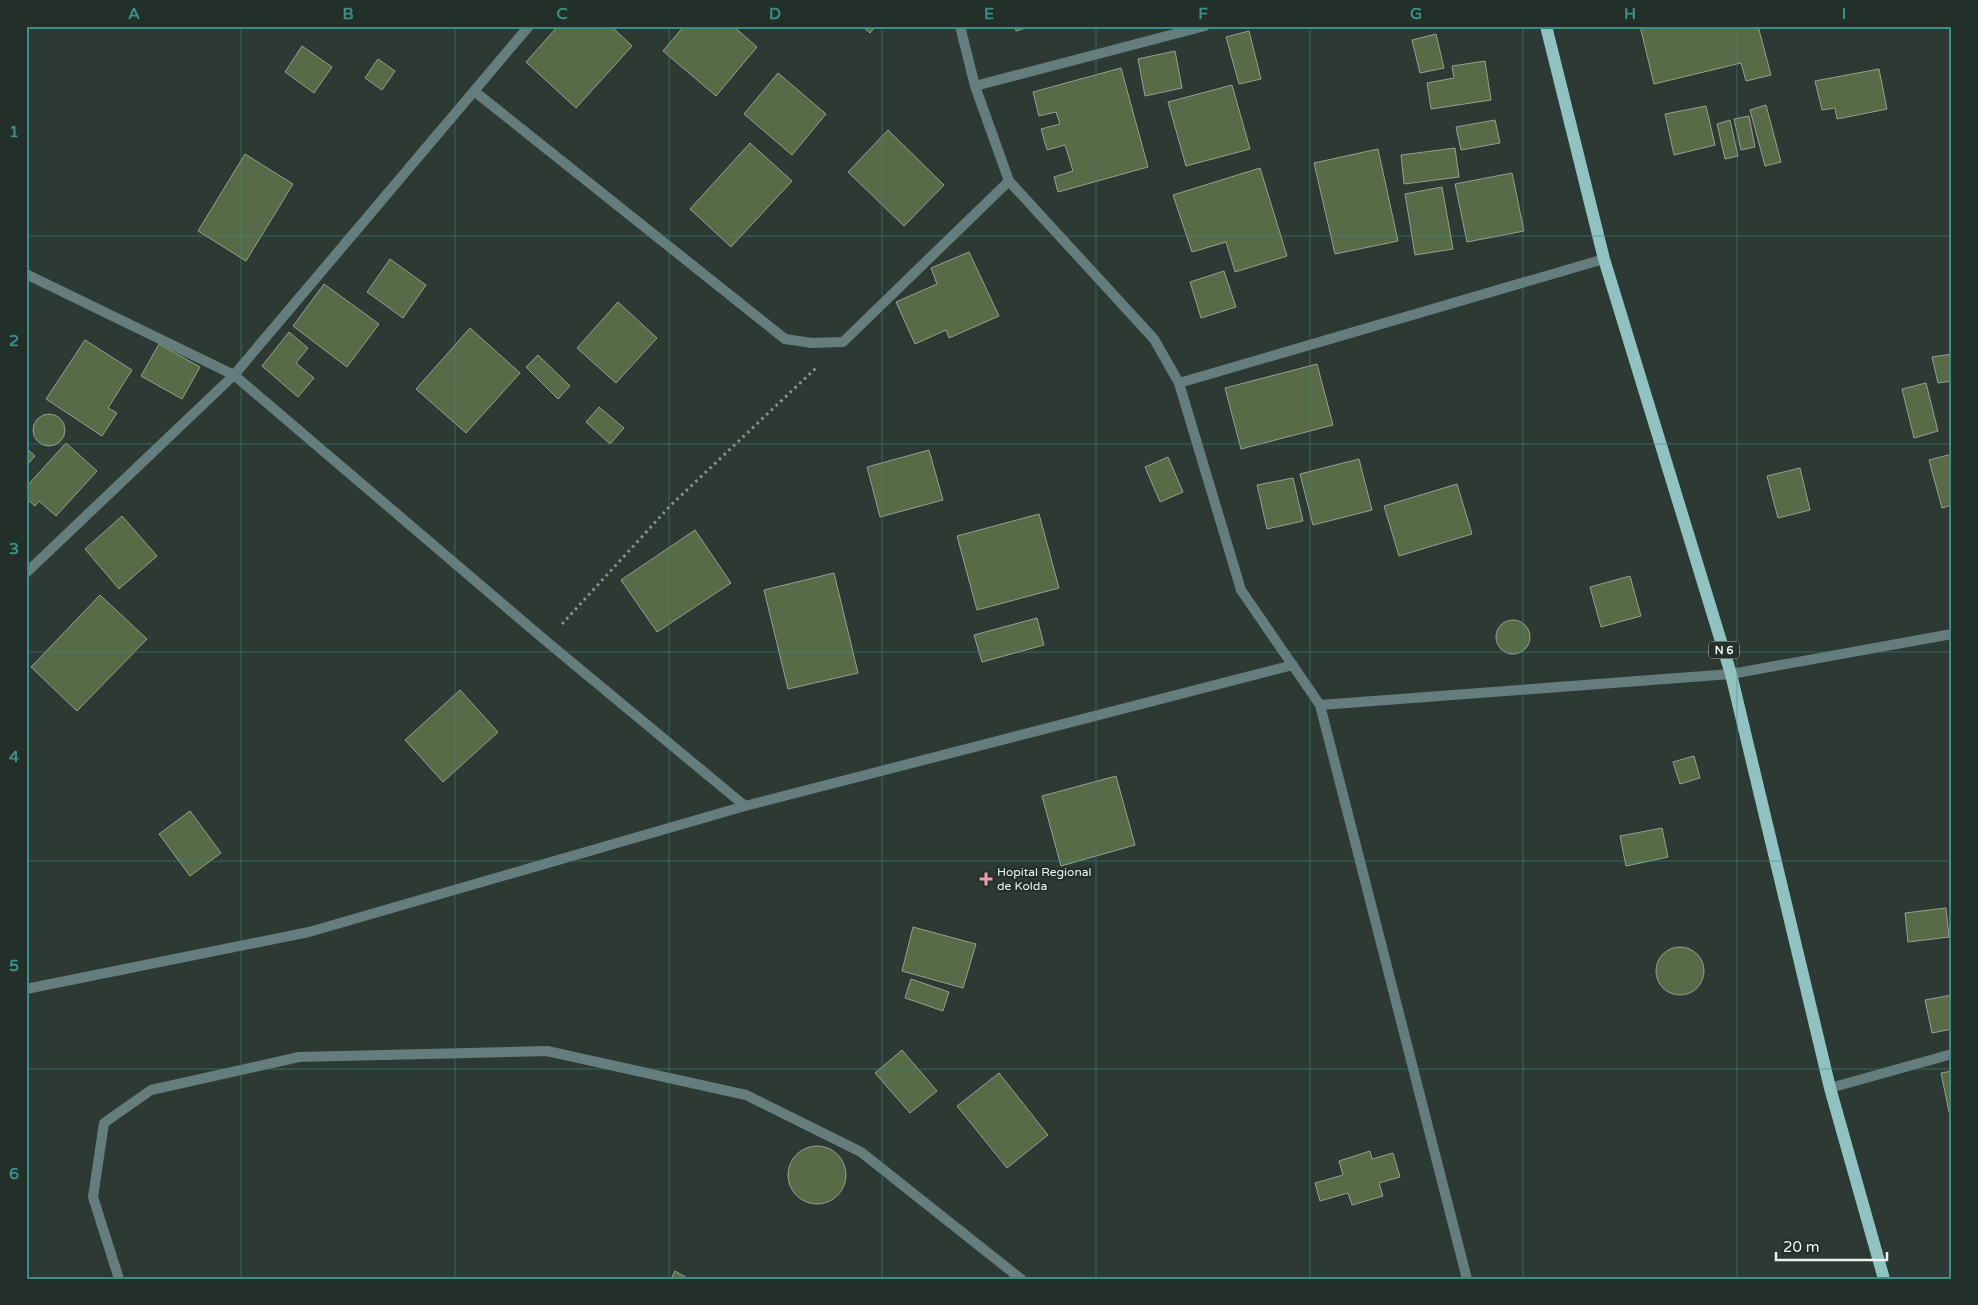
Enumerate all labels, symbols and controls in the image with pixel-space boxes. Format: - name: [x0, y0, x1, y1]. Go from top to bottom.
- text: A: [128, 4, 140, 24]
- text: B: [342, 4, 354, 24]
- text: C: [556, 4, 568, 24]
- text: D: [769, 4, 781, 24]
- text: E: [984, 4, 994, 24]
- text: F: [1198, 4, 1208, 24]
- text: G: [1410, 4, 1422, 24]
- text: H: [1624, 4, 1636, 24]
- text: I: [1842, 4, 1846, 24]
- text: 1: [9, 122, 19, 142]
- text: 2: [9, 331, 19, 351]
- text: 3: [9, 539, 19, 559]
- road number: N 6: [1709, 642, 1739, 658]
- text: 4: [9, 747, 19, 767]
- place label: Hopital Regional de Kolda: [997, 865, 1091, 893]
- marker: Hopital Regional de Kolda: [979, 872, 993, 886]
- text: 5: [9, 956, 19, 976]
- text: 6: [9, 1164, 19, 1184]
- scale bar: [1776, 1230, 1887, 1262]
- text: 20 m: [1783, 1238, 1820, 1256]

